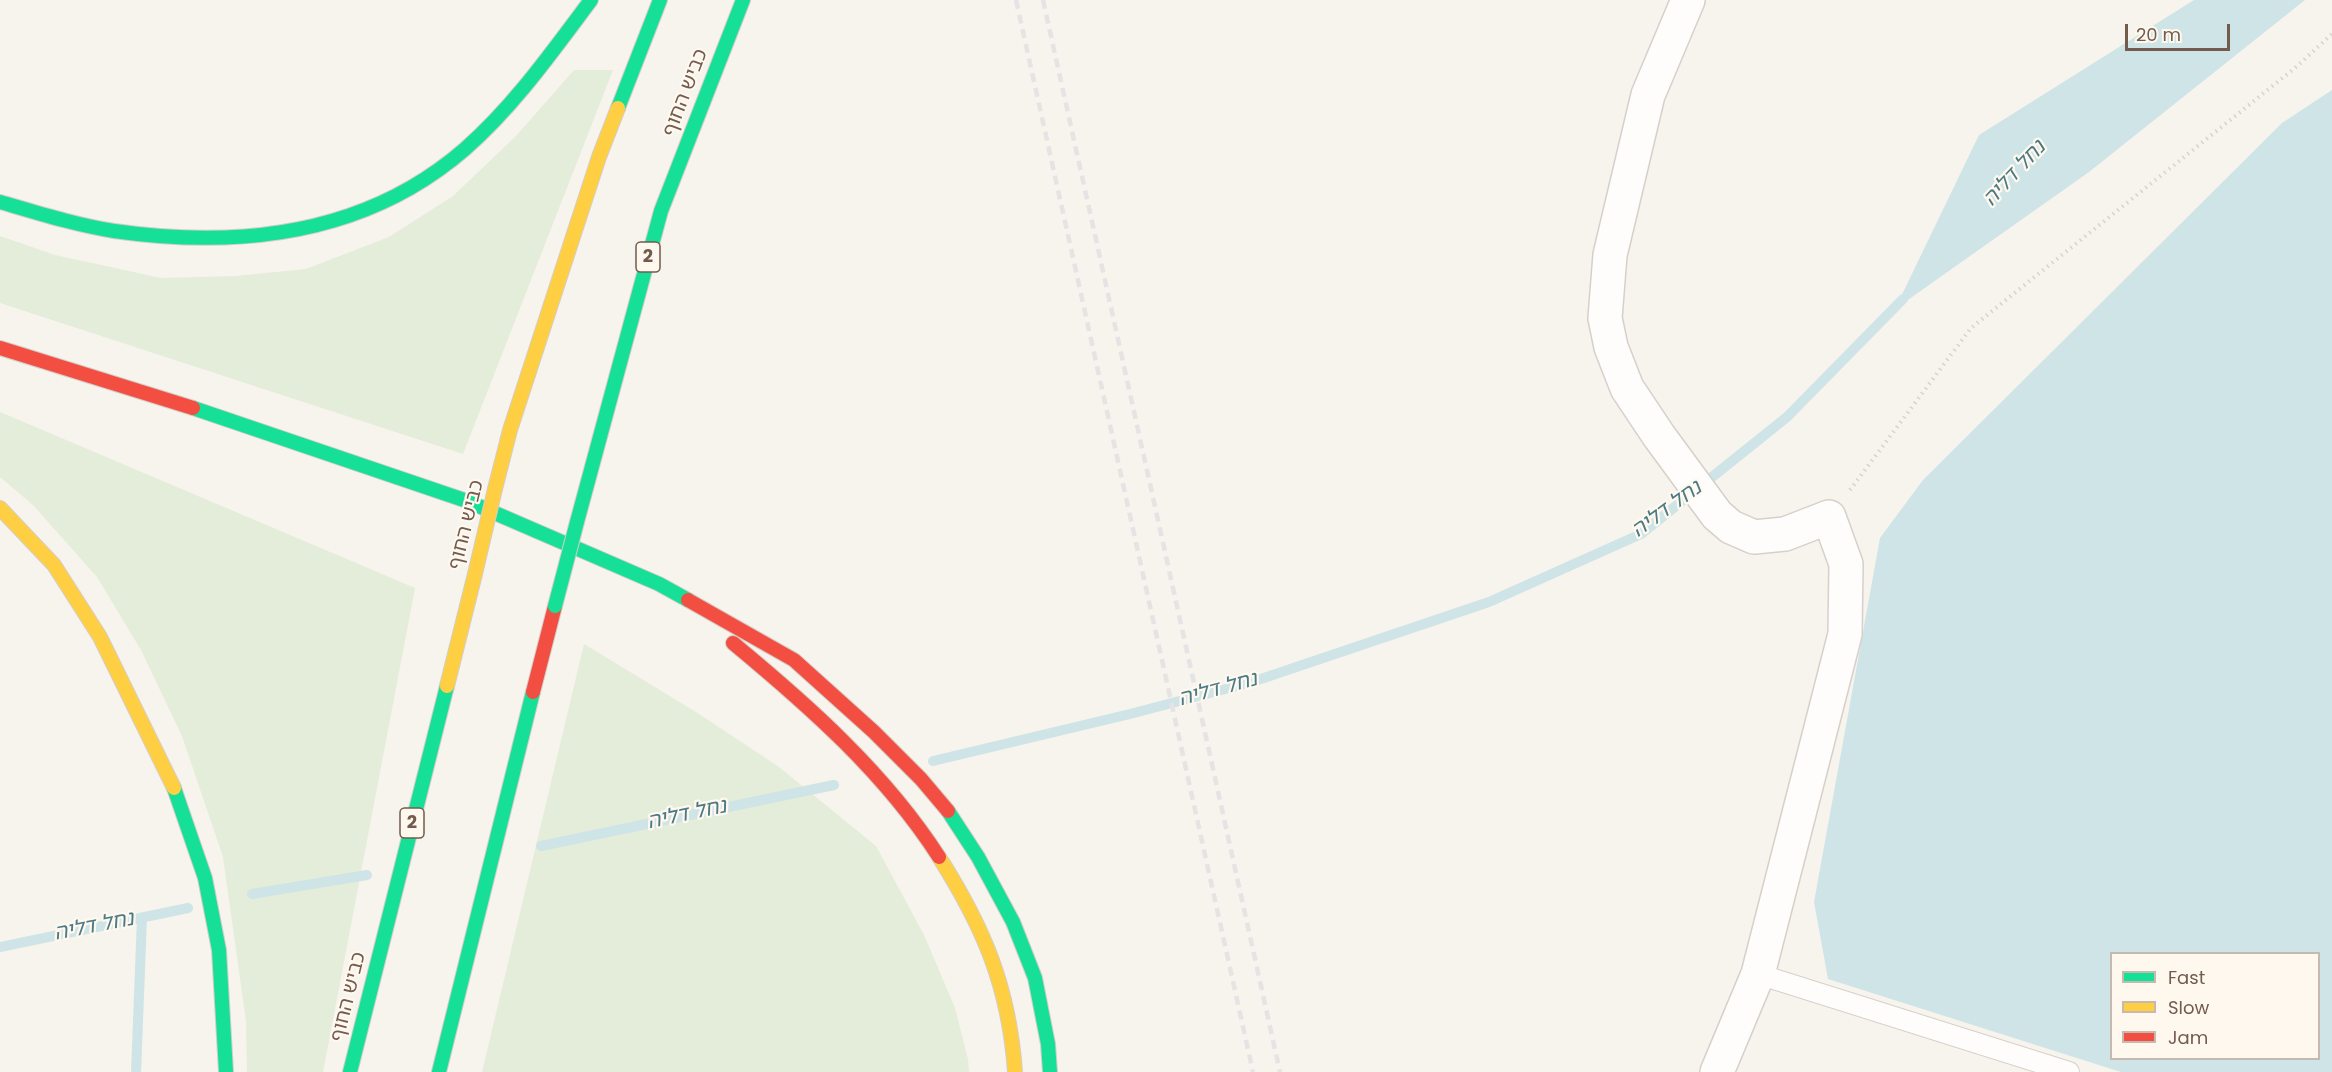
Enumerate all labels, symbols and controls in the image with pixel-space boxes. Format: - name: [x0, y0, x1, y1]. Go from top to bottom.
- scale bar: [2128, 12, 2233, 50]
- text: 20 m: [2136, 22, 2181, 47]
- street label: כביש החוף: [658, 46, 714, 140]
- water label: נחל דליה: [1978, 136, 2052, 212]
- road number: 2: [636, 242, 660, 272]
- water label: נחל דליה: [1627, 476, 1707, 544]
- street label: כביש החוף: [444, 478, 490, 572]
- water label: נחל דליה: [1176, 667, 1260, 713]
- water label: נחל דליה: [645, 794, 729, 836]
- road number: 2: [400, 808, 424, 838]
- water label: נחל דליה: [52, 907, 136, 947]
- street label: כביש החוף: [326, 950, 372, 1044]
- legend: [2110, 952, 2320, 1060]
- text: Fast: [2168, 965, 2205, 990]
- text: Slow: [2168, 995, 2209, 1020]
- text: Jam: [2168, 1025, 2208, 1050]

